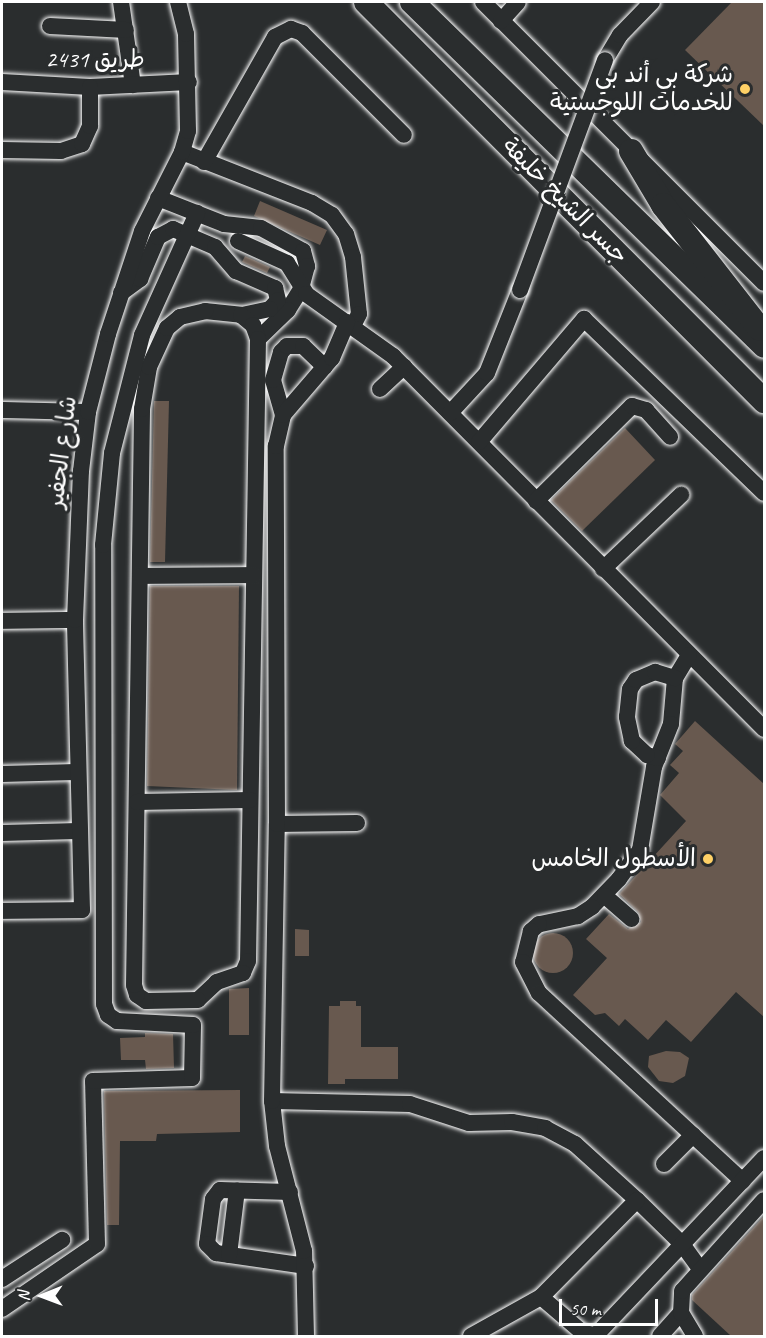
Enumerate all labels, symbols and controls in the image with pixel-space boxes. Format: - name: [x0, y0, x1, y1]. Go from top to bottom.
- street label: طريق 2431: [45, 46, 145, 74]
- place label: شركة بي أند بي للخدمات اللوجستية: [550, 61, 733, 117]
- marker: شركة بي أند بي للخدمات اللوجستية: [738, 82, 752, 96]
- street label: جسر الشيخ خليفة: [496, 132, 634, 270]
- street label: شارع الجفير: [41, 394, 83, 510]
- place label: الأسطول الخامس: [532, 845, 696, 873]
- marker: الأسطول الخامس: [701, 852, 715, 866]
- north arrow: [12, 1266, 72, 1326]
- scale bar: [562, 1287, 661, 1325]
- text: N: [14, 1291, 34, 1301]
- text: 50 m: [570, 1298, 601, 1320]

